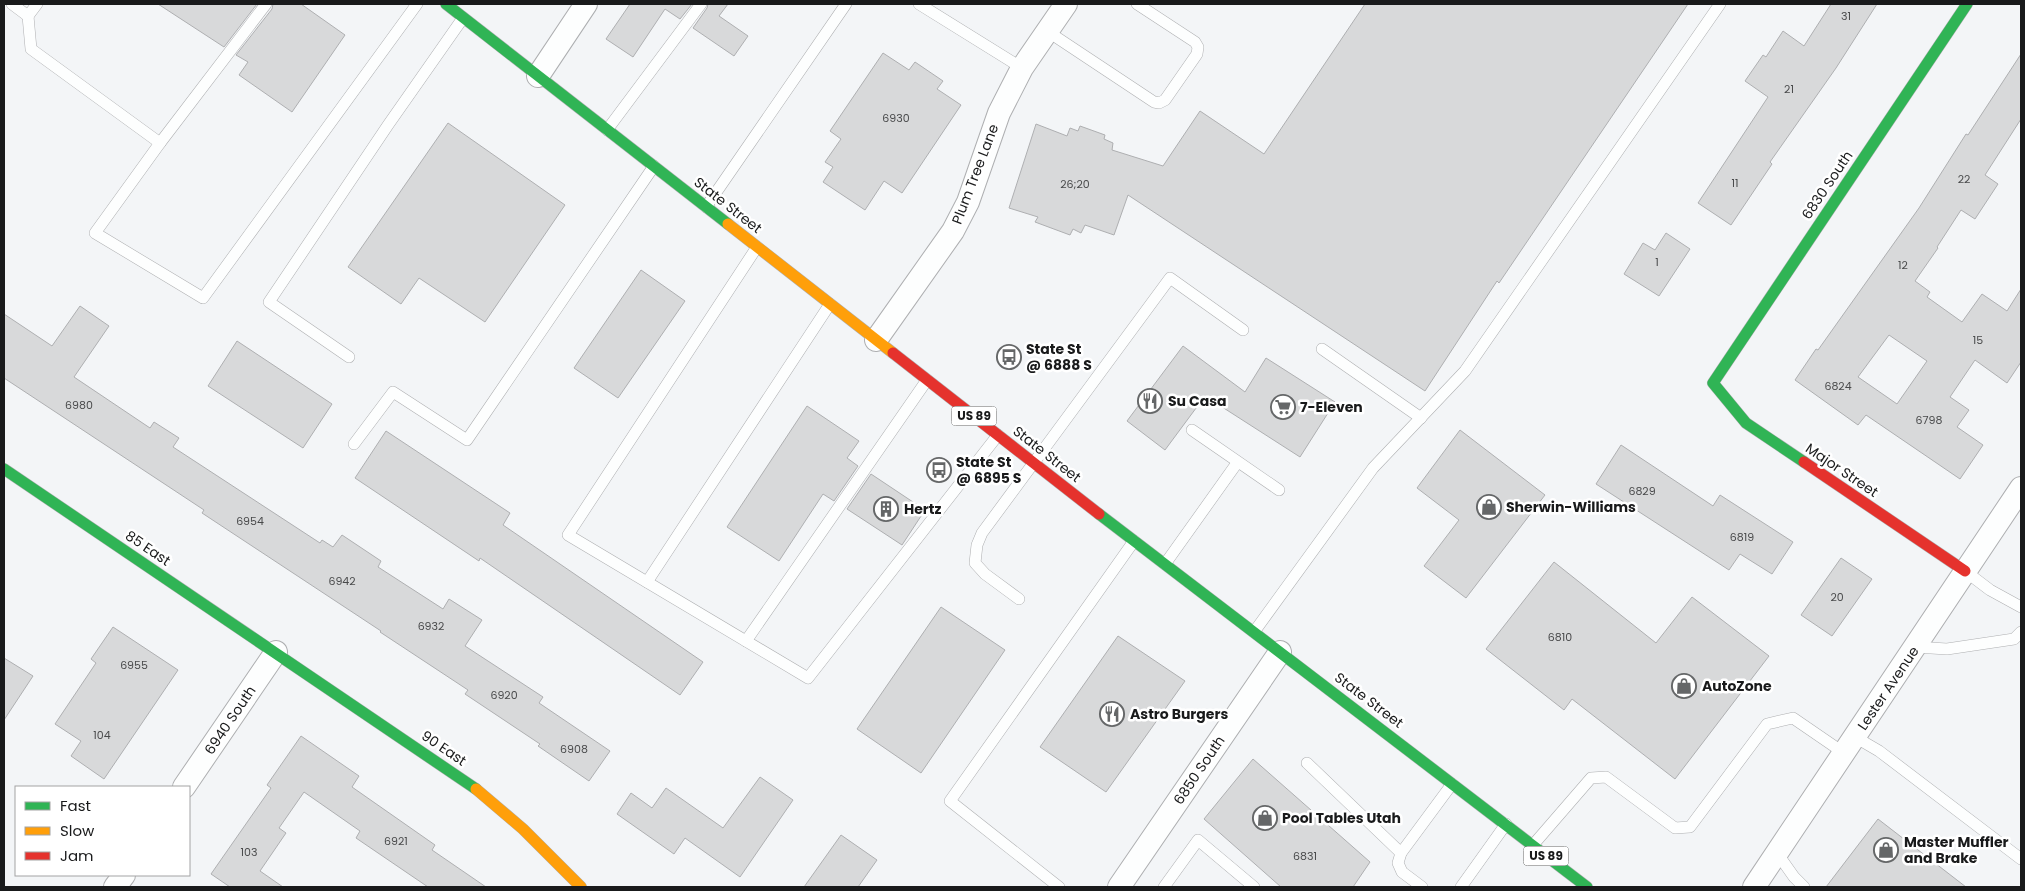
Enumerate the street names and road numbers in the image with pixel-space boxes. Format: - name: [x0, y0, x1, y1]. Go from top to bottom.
- street label: Plum Tree Lane: [947, 121, 1003, 227]
- street label: 6830 South: [1797, 147, 1857, 223]
- street label: State Street: [690, 172, 766, 238]
- road number: US 89: [952, 406, 996, 426]
- street label: State Street: [1009, 421, 1085, 487]
- street label: Major Street: [1802, 438, 1882, 502]
- street label: 85 East: [122, 526, 174, 570]
- street label: Lester Avenue: [1852, 642, 1924, 734]
- street label: State Street: [1331, 668, 1407, 732]
- street label: 6940 South: [200, 682, 260, 758]
- street label: 90 East: [418, 726, 470, 770]
- street label: 6850 South: [1169, 732, 1229, 808]
- road number: US 89: [1524, 846, 1568, 866]

